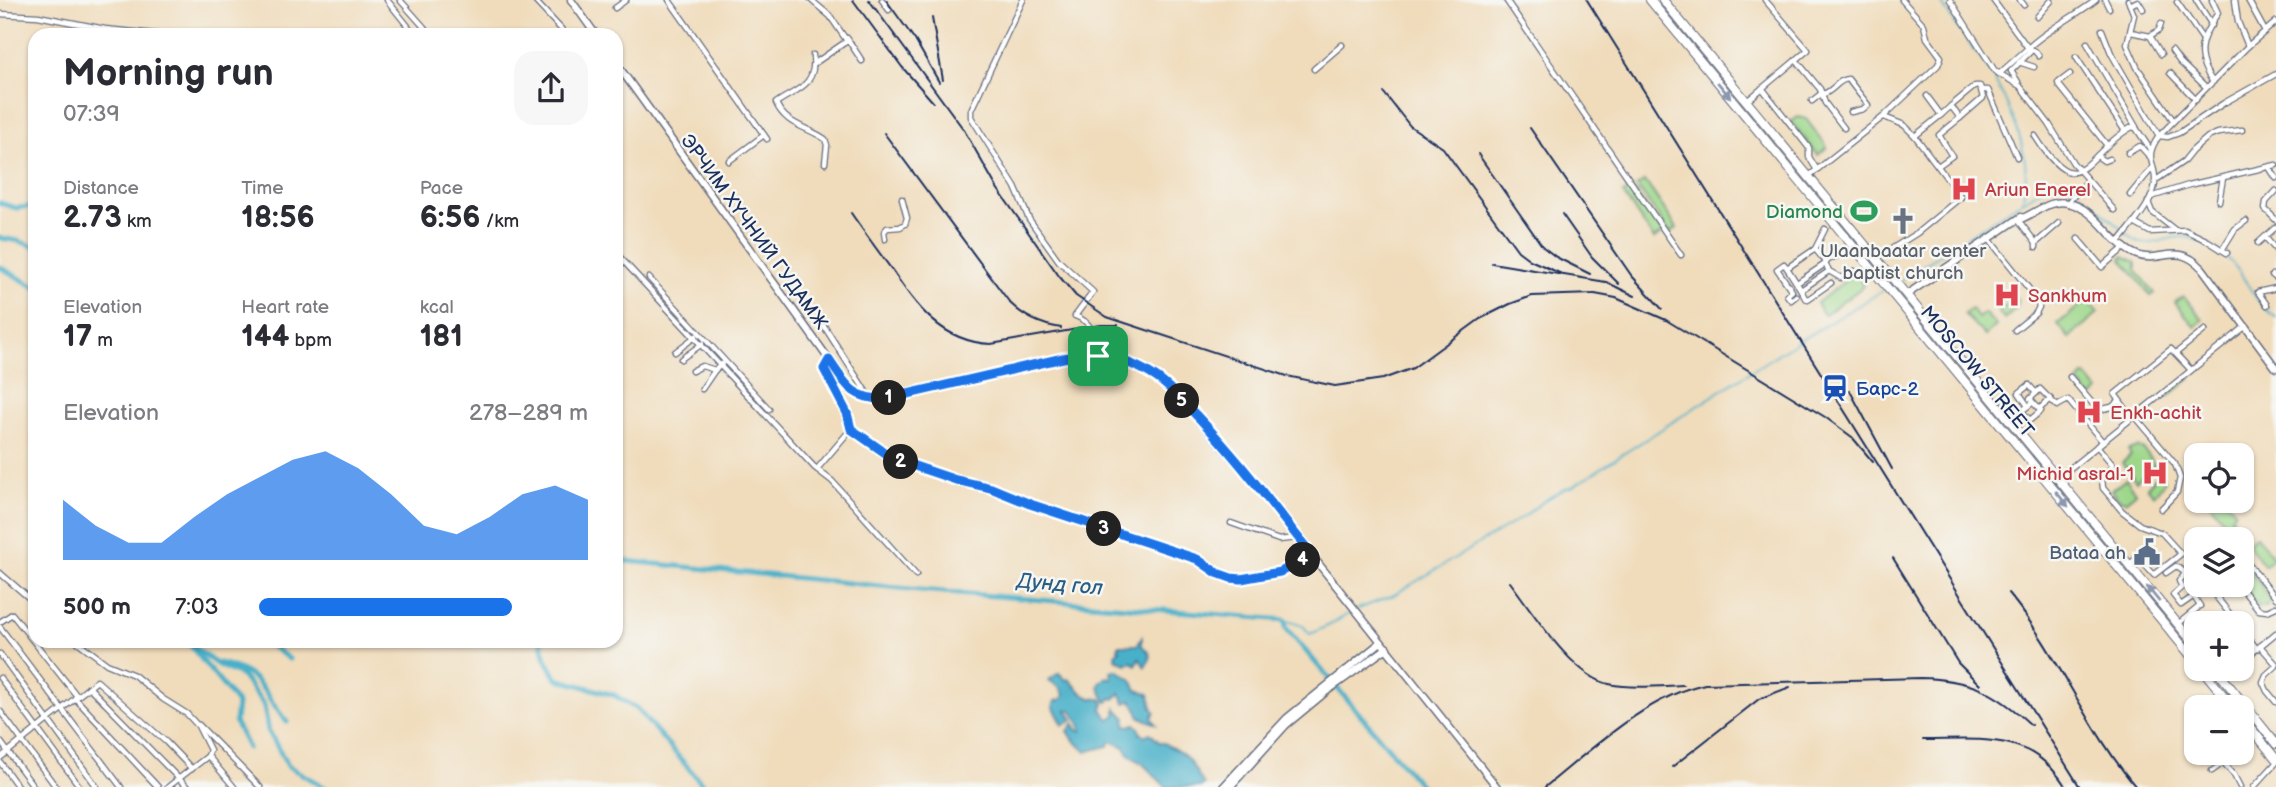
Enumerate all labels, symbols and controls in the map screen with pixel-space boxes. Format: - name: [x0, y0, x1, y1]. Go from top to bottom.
- text: Morning run: [63, 51, 274, 96]
- button: share: [514, 51, 588, 125]
- one-way arrow: [1716, 80, 1731, 98]
- text: 07:39: [63, 100, 120, 128]
- street label: ЭРЧИМ ХҮЧНИЙ ГУДАМЖ: [675, 130, 832, 334]
- hospital icon: Ariun Enerel: [1949, 174, 1979, 204]
- text: Distance: [63, 177, 139, 200]
- text: Time: [241, 177, 283, 200]
- text: Pace: [420, 177, 463, 200]
- place label: Ariun Enerel: [1985, 179, 2091, 202]
- sports icon: Diamond: [1849, 196, 1879, 226]
- text: 2.73: [63, 200, 122, 236]
- text: 18:56: [241, 200, 315, 236]
- text: 6:56: [420, 200, 481, 236]
- place label: Diamond: [1766, 201, 1843, 224]
- church icon: Ulaanbaatar center baptist church: [1888, 206, 1918, 236]
- text: km: [122, 210, 152, 233]
- text: /km: [481, 210, 519, 233]
- place label: Ulaanbaatar center baptist church: [1820, 240, 1987, 285]
- hospital icon: Sankhum: [1992, 280, 2022, 310]
- place label: Sankhum: [2028, 285, 2107, 308]
- text: Elevation: [63, 296, 142, 319]
- text: Heart rate: [241, 296, 329, 319]
- text: kcal: [420, 296, 454, 319]
- street label: MOSCOW STREET: [1915, 302, 2039, 443]
- text: 17: [63, 319, 92, 355]
- text: 144: [241, 319, 289, 355]
- text: 181: [420, 319, 463, 355]
- pin: [1068, 326, 1128, 386]
- text: m: [92, 329, 113, 352]
- text: bpm: [289, 329, 332, 352]
- icon: arrive: [1079, 337, 1117, 375]
- station icon: Барс-2: [1820, 373, 1850, 403]
- place label: Барс-2: [1856, 378, 1919, 401]
- pin: 1: [872, 380, 906, 416]
- pin: 5: [1164, 384, 1200, 418]
- text: 1: [885, 386, 893, 409]
- text: 5: [1176, 389, 1187, 412]
- hospital icon: Enkh-achit: [2074, 397, 2104, 427]
- text: Elevation: [63, 399, 159, 427]
- text: 278–289 m: [469, 399, 588, 427]
- place label: Enkh-achit: [2110, 402, 2202, 425]
- map controls: [2184, 443, 2254, 765]
- button: locate: [2184, 443, 2254, 513]
- pin: 2: [884, 444, 918, 480]
- text: 2: [895, 450, 906, 473]
- hospital icon: Michid asral-1: [2140, 458, 2170, 488]
- place label: Michid asral-1: [2016, 463, 2134, 486]
- one-way arrow: [2054, 491, 2069, 508]
- pin: 3: [1086, 512, 1122, 546]
- text: 3: [1098, 517, 1109, 540]
- button: layers: [2184, 527, 2254, 597]
- public building icon: Bataa ah: [2132, 537, 2162, 567]
- pin: 4: [1286, 542, 1320, 578]
- place label: Bataa ah: [2049, 542, 2126, 565]
- text: 4: [1297, 548, 1308, 571]
- water label: Дунд гол: [1014, 568, 1104, 601]
- one-way arrow: [2146, 585, 2161, 602]
- text: 500 m: [63, 593, 131, 621]
- text: 7:03: [175, 593, 219, 621]
- button: +: [2184, 611, 2254, 681]
- button: −: [2184, 695, 2254, 765]

